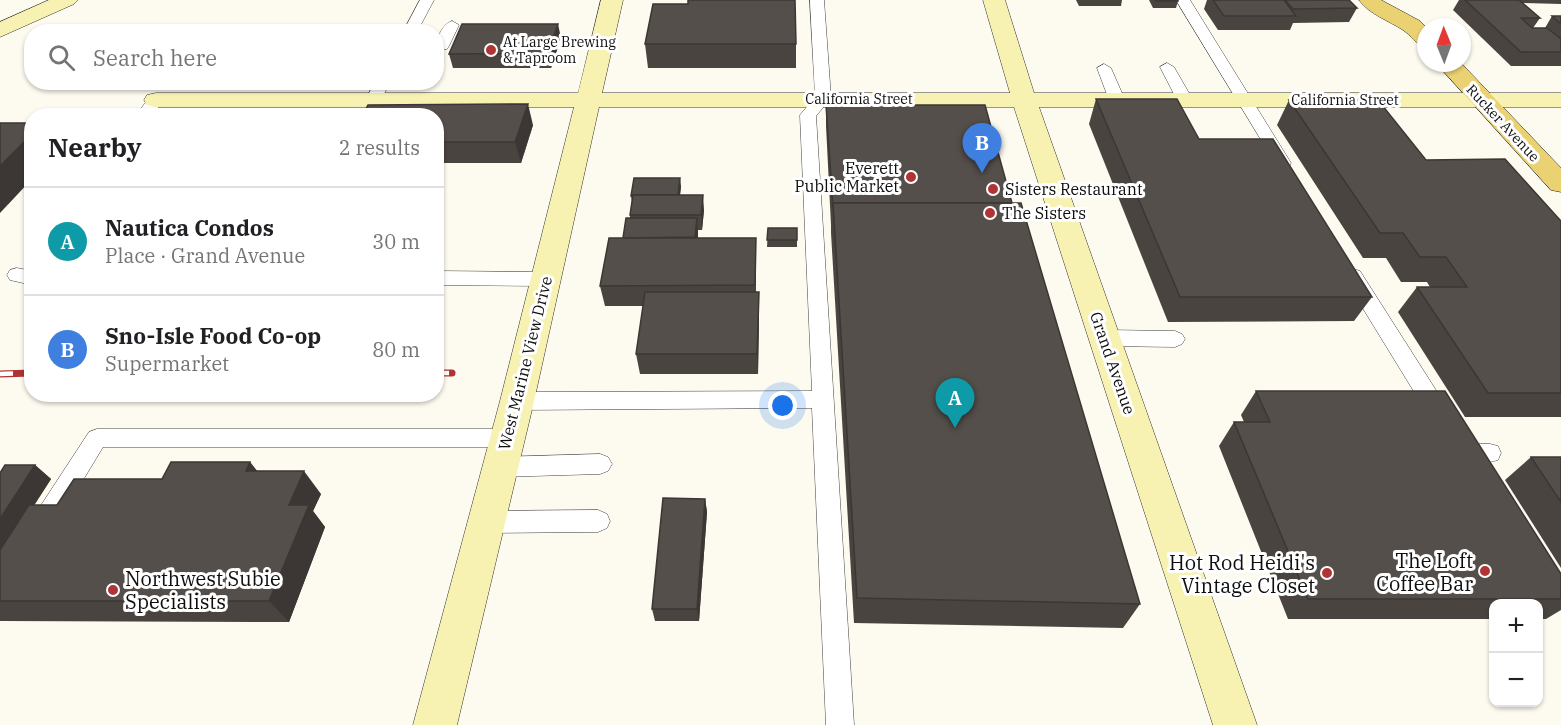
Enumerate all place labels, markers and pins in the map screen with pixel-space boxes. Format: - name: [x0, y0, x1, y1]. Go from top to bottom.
- place label: At Large Brewing & Taproom: [503, 33, 616, 67]
- marker: At Large Brewing & Taproom: [484, 43, 498, 57]
- pin: B: [962, 124, 1002, 173]
- place label: Everett Public Market: [795, 158, 899, 196]
- marker: Everett Public Market: [904, 170, 918, 184]
- place label: Sisters Restaurant: [1005, 179, 1143, 199]
- marker: Sisters Restaurant: [986, 182, 1000, 196]
- place label: The Sisters: [1002, 203, 1086, 223]
- marker: The Sisters: [983, 206, 997, 220]
- pin: A: [936, 378, 974, 428]
- place label: The Loft Coffee Bar: [1376, 547, 1473, 597]
- place label: Hot Rod Heidi's Vintage Closet: [1169, 549, 1315, 599]
- marker: The Loft Coffee Bar: [1478, 564, 1492, 578]
- place label: Northwest Subie Specialists: [125, 565, 281, 615]
- marker: Hot Rod Heidi's Vintage Closet: [1320, 566, 1334, 580]
- marker: Northwest Subie Specialists: [106, 583, 120, 597]

